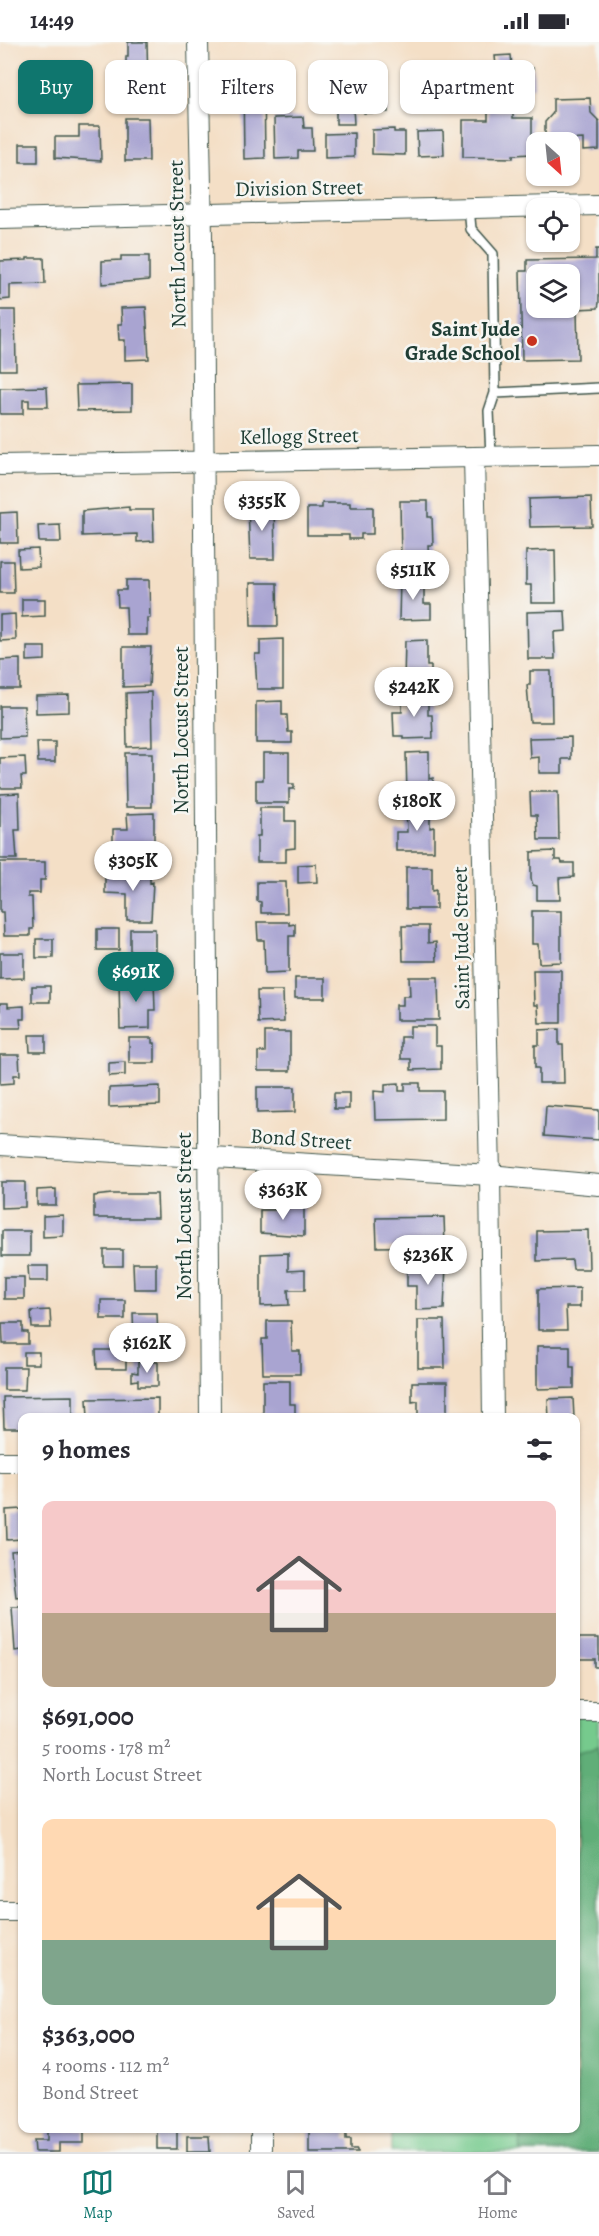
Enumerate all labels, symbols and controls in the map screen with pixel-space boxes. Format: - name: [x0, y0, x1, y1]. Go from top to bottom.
- text: 14:49: [30, 6, 74, 36]
- chip: Buy: [18, 60, 93, 114]
- chip: Rent: [105, 60, 187, 114]
- chip: Filters: [199, 60, 296, 114]
- chip: New: [308, 60, 388, 114]
- chip: Apartment: [400, 60, 535, 114]
- north arrow: [526, 132, 580, 186]
- map controls: [526, 132, 580, 318]
- street label: North Locust Street: [162, 160, 192, 328]
- street label: Division Street: [235, 173, 363, 203]
- button: locate: [526, 198, 580, 252]
- button: layers: [526, 264, 580, 318]
- place label: Saint Jude Grade School: [405, 315, 520, 367]
- marker: Saint Jude Grade School: [525, 334, 539, 348]
- street label: Kellogg Street: [239, 421, 359, 451]
- pin: $355K: [220, 481, 304, 532]
- text: $355K: [238, 487, 286, 514]
- pin: $511K: [371, 550, 455, 601]
- text: $511K: [390, 556, 436, 583]
- street label: North Locust Street: [167, 646, 195, 814]
- pin: $242K: [372, 667, 456, 718]
- text: $242K: [388, 673, 440, 700]
- pin: $180K: [375, 781, 459, 832]
- text: $180K: [392, 787, 442, 814]
- pin: $305K: [91, 841, 175, 892]
- text: $305K: [108, 847, 158, 874]
- street label: Saint Jude Street: [446, 866, 476, 1010]
- pin: $691K: [94, 952, 178, 1003]
- text: $691K: [112, 958, 160, 985]
- street label: Bond Street: [249, 1121, 353, 1157]
- street label: North Locust Street: [170, 1132, 198, 1300]
- pin: $363K: [241, 1170, 325, 1221]
- text: $363K: [259, 1176, 308, 1203]
- pin: $236K: [386, 1235, 470, 1286]
- text: $236K: [403, 1241, 453, 1268]
- pin: $162K: [105, 1323, 189, 1374]
- text: $162K: [123, 1329, 171, 1356]
- text: 9 homes: [42, 1432, 131, 1467]
- icon: filters: [523, 1433, 556, 1466]
- icon: home: [245, 1540, 353, 1648]
- text: $691,000: [42, 1699, 134, 1734]
- text: 5 rooms · 178 m²: [42, 1734, 171, 1761]
- text: North Locust Street: [42, 1761, 202, 1788]
- icon: home: [245, 1858, 353, 1966]
- text: $363,000: [42, 2017, 135, 2052]
- text: 4 rooms · 112 m²: [42, 2052, 169, 2079]
- text: Bond Street: [42, 2079, 139, 2106]
- tab: Map: [81, 2166, 114, 2224]
- tab: Saved: [277, 2166, 315, 2224]
- tab: Home: [477, 2166, 518, 2224]

